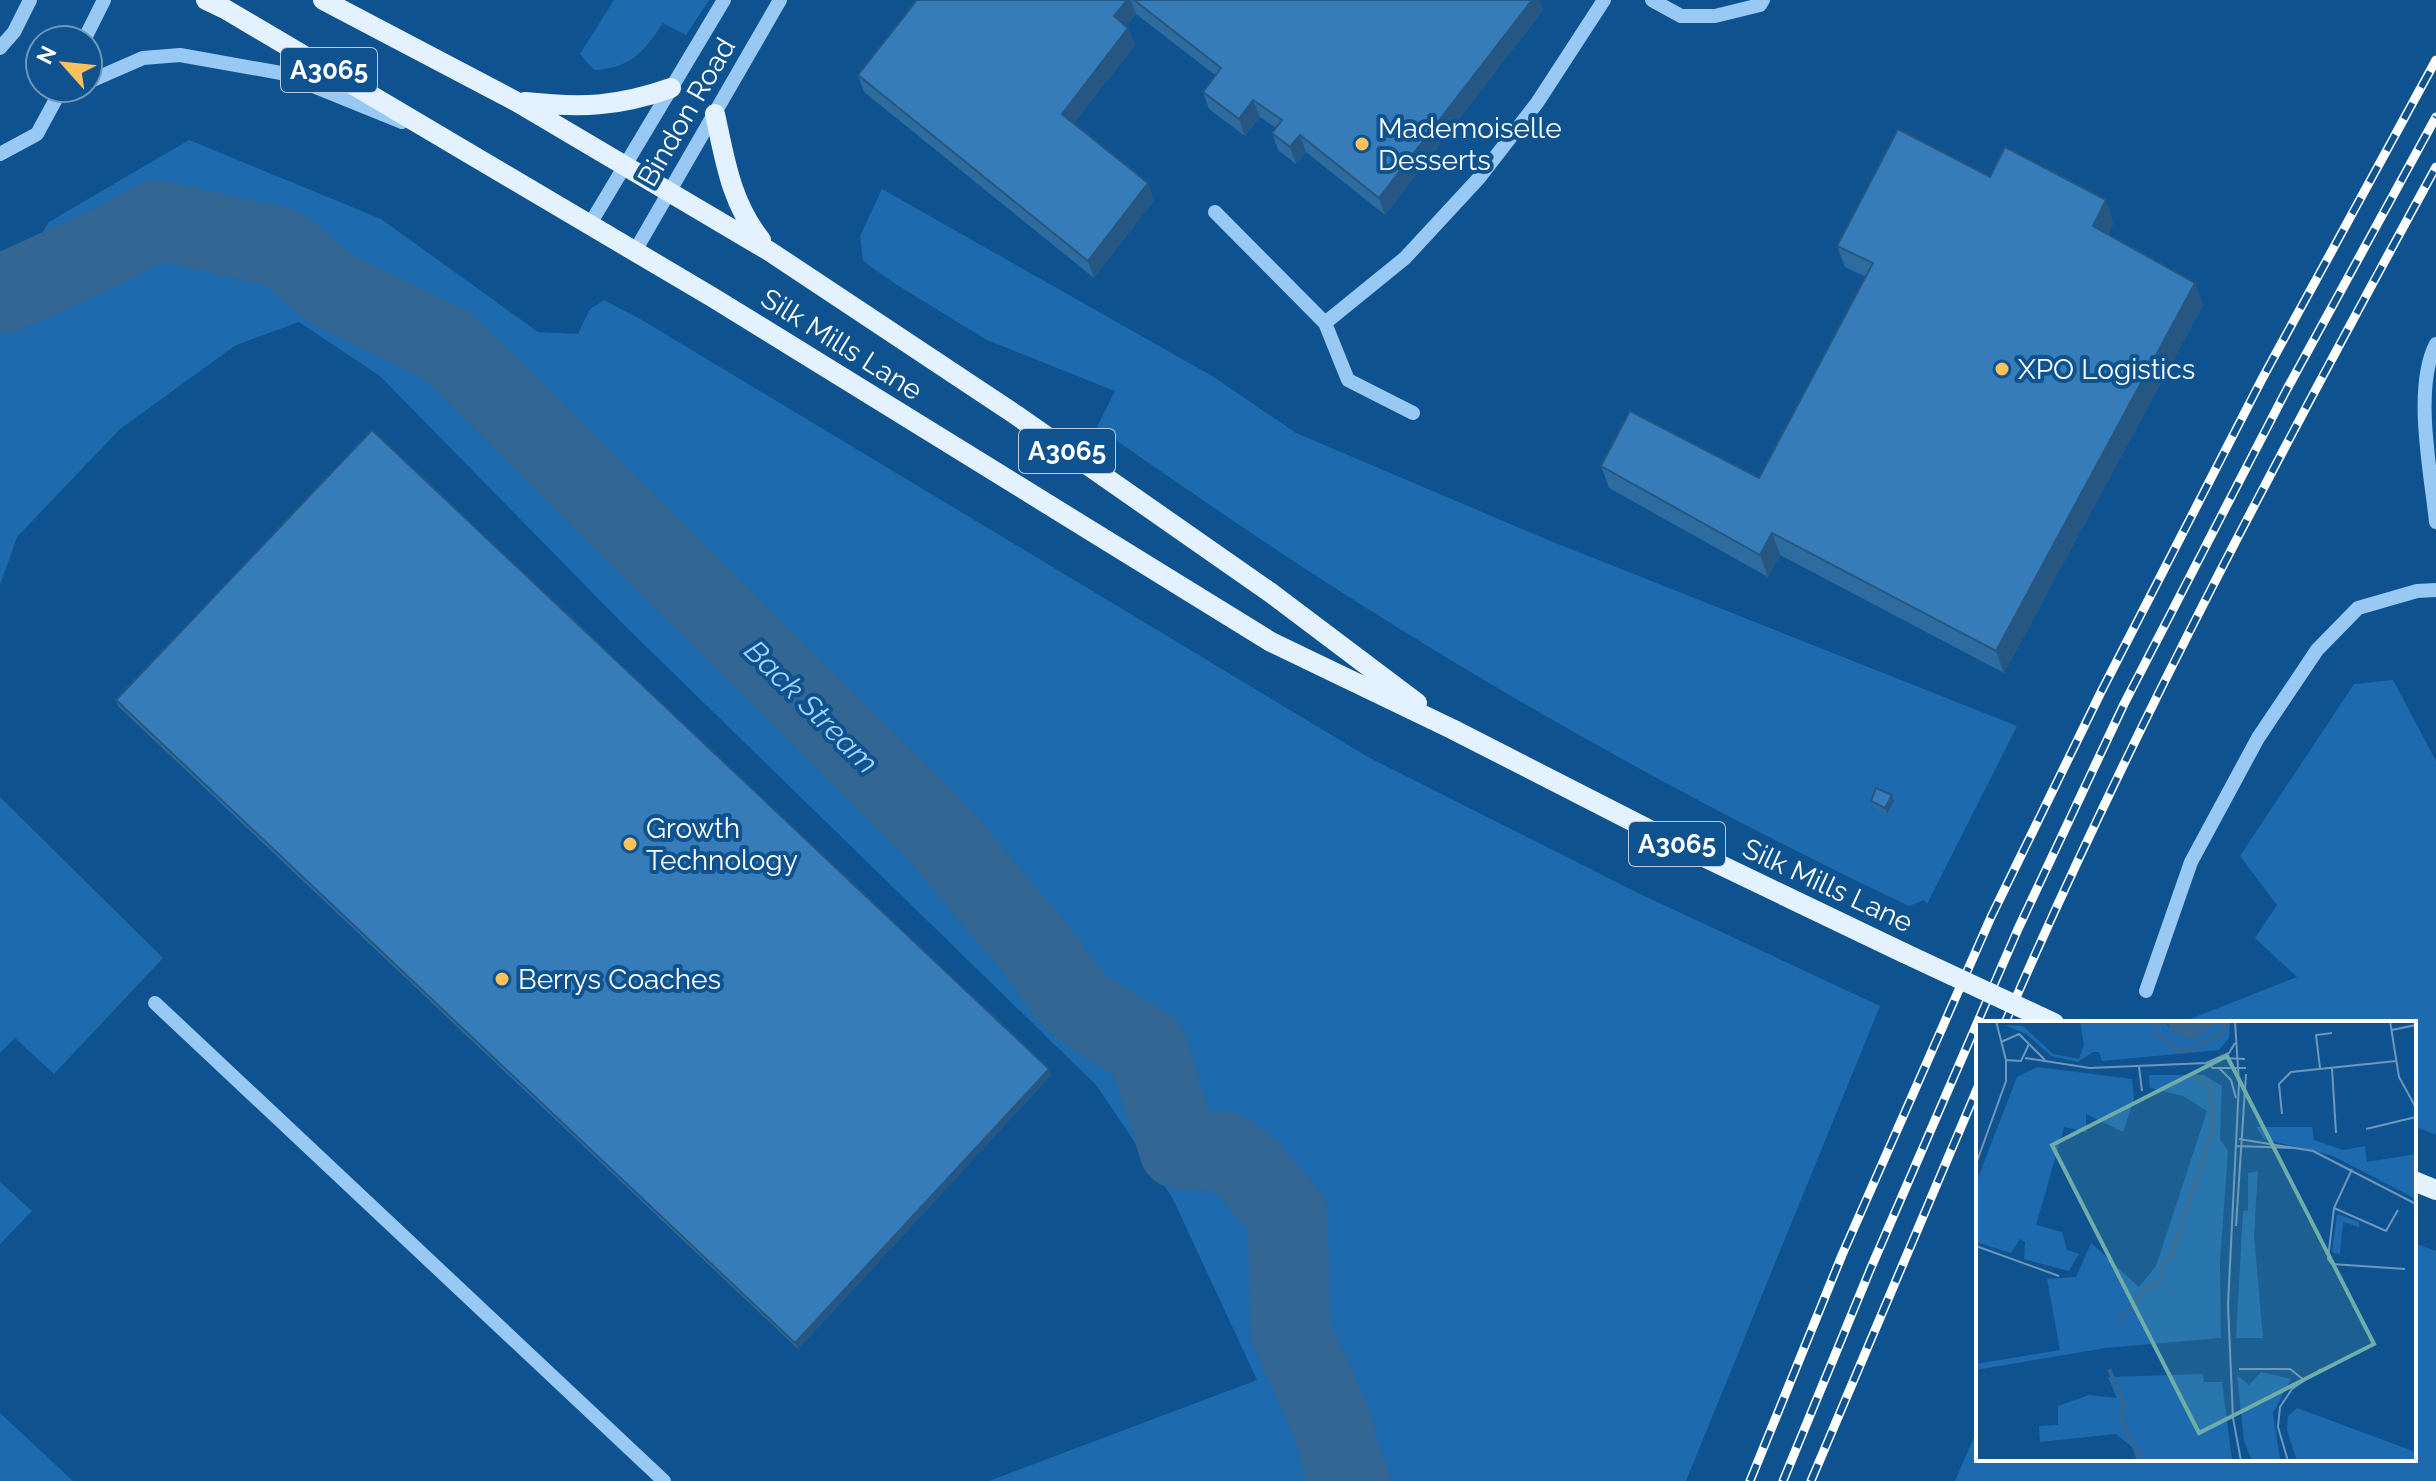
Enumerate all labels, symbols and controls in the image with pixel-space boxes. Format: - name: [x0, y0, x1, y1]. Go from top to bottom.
- north arrow: [24, 24, 104, 104]
- street label: Bindon Road: [631, 32, 742, 192]
- text: N: [31, 42, 62, 68]
- road number: A3065: [281, 48, 377, 92]
- place label: Mademoiselle Desserts: [1378, 112, 1562, 177]
- marker: Mademoiselle Desserts: [1353, 135, 1371, 153]
- street label: Silk Mills Lane: [755, 282, 928, 407]
- place label: XPO Logistics: [2018, 353, 2195, 386]
- marker: XPO Logistics: [1993, 360, 2011, 378]
- road number: A3065: [1019, 429, 1115, 473]
- water label: Back Stream: [738, 633, 885, 780]
- place label: Growth Technology: [646, 812, 798, 877]
- road number: A3065: [1629, 822, 1725, 866]
- street label: Silk Mills Lane: [1738, 832, 1918, 939]
- marker: Growth Technology: [621, 835, 639, 853]
- place label: Berrys Coaches: [518, 963, 721, 996]
- marker: Berrys Coaches: [493, 970, 511, 988]
- inset map: [1976, 1021, 2416, 1461]

